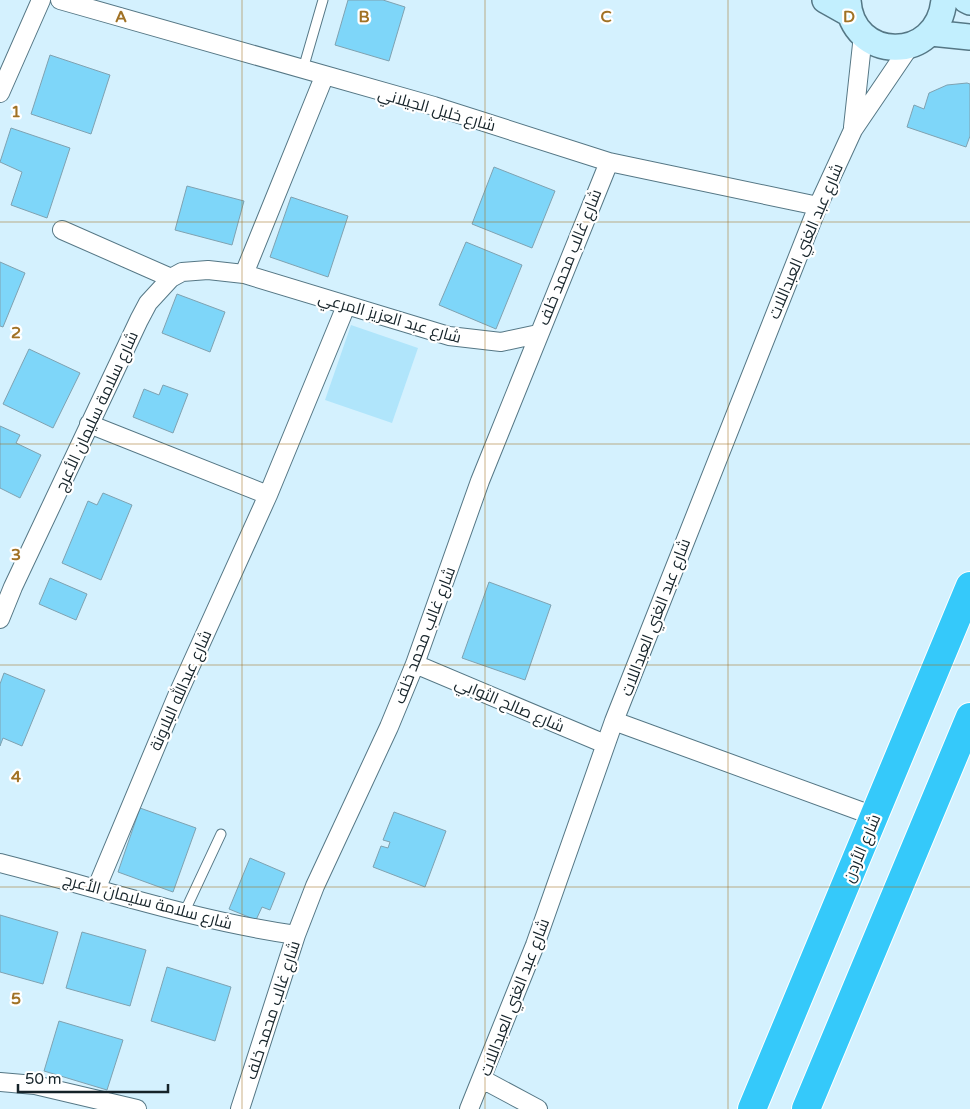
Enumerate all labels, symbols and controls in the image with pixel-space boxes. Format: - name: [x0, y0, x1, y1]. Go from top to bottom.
- text: A: [115, 7, 127, 27]
- text: B: [358, 7, 370, 27]
- text: C: [600, 7, 612, 27]
- text: D: [843, 7, 855, 27]
- street label: شارع خليل الجيلاني: [375, 84, 498, 139]
- text: 1: [11, 102, 21, 122]
- street label: شارع عبد الغني العبداللات: [764, 161, 851, 323]
- street label: شارع غالب محمد خلف: [533, 186, 607, 329]
- street label: شارع عبد العزيز المرعي: [315, 288, 464, 351]
- text: 2: [11, 323, 21, 343]
- street label: شارع سلامة سليمان الأعرج: [51, 328, 144, 495]
- street label: شارع عبد الغني العبداللات: [617, 536, 698, 700]
- text: 3: [11, 545, 21, 565]
- street label: شارع غالب محمد خلف: [390, 564, 461, 707]
- street label: شارع عبدالله البلاونة: [145, 627, 217, 754]
- street label: شارع صالح الثوابي: [451, 673, 567, 740]
- text: 4: [11, 767, 21, 787]
- street label: شارع الأردن: [839, 811, 886, 886]
- street label: شارع سلامة سليمان الأعرج: [61, 870, 234, 935]
- street label: شارع عبد الغني العبداللات: [476, 916, 557, 1080]
- street label: شارع غالب محمد خلف: [241, 938, 306, 1083]
- text: 5: [11, 989, 21, 1009]
- scale bar: [18, 1062, 168, 1094]
- text: 50 m: [25, 1070, 62, 1088]

